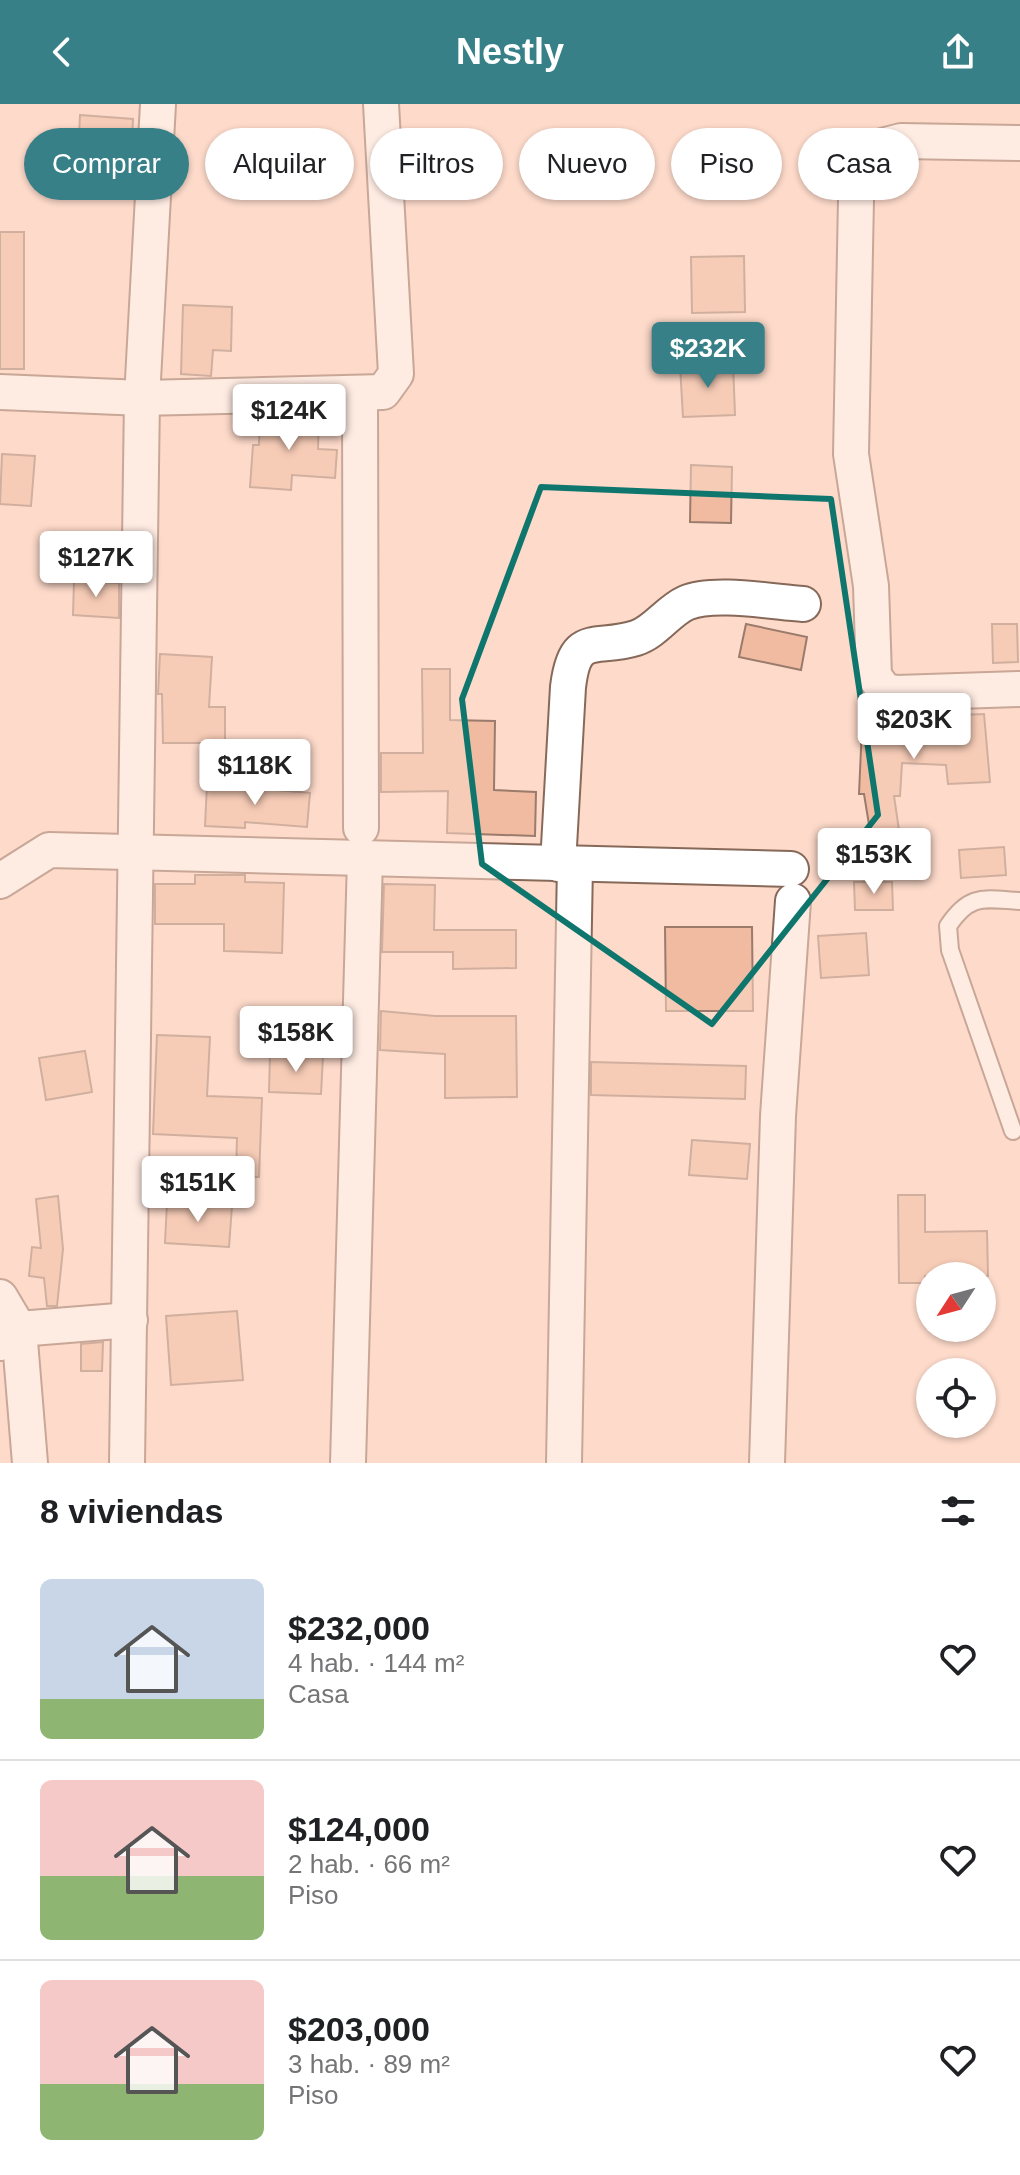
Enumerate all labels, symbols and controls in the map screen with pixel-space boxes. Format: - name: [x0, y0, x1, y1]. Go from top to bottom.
- icon: back: [40, 30, 84, 74]
- icon: share: [936, 30, 980, 74]
- text: Nestly: [456, 31, 564, 72]
- chip: Comprar: [24, 128, 189, 200]
- chip: Alquilar: [205, 128, 354, 200]
- chip: Filtros: [370, 128, 503, 200]
- chip: Nuevo: [519, 128, 655, 200]
- chip: Piso: [671, 128, 782, 200]
- chip: Casa: [798, 128, 919, 200]
- pin: $232K: [652, 322, 764, 390]
- text: $232K: [670, 333, 746, 363]
- pin: $124K: [233, 384, 345, 452]
- text: $124K: [251, 395, 327, 425]
- pin: $127K: [40, 531, 152, 599]
- text: $127K: [58, 542, 134, 572]
- pin: $203K: [858, 693, 970, 761]
- text: $203K: [876, 704, 952, 734]
- pin: $118K: [199, 739, 311, 807]
- text: $118K: [217, 750, 293, 780]
- pin: $153K: [818, 828, 930, 896]
- text: $153K: [836, 839, 912, 869]
- pin: $158K: [240, 1006, 352, 1074]
- text: $158K: [258, 1017, 334, 1047]
- pin: $151K: [142, 1156, 254, 1224]
- text: $151K: [160, 1167, 236, 1197]
- north arrow: [916, 1262, 996, 1342]
- map controls: [916, 1262, 996, 1438]
- button: locate: [916, 1358, 996, 1438]
- icon: filters: [936, 1489, 980, 1533]
- text: 8 viviendas: [40, 1492, 223, 1530]
- text: $232,000: [288, 1609, 430, 1647]
- icon: home: [104, 1611, 200, 1707]
- icon: heart: [936, 1637, 980, 1681]
- text: 4 hab. · 144 m²: [288, 1648, 464, 1678]
- text: Casa: [288, 1679, 349, 1709]
- text: $124,000: [288, 1810, 430, 1848]
- icon: home: [104, 1812, 200, 1908]
- icon: heart: [936, 1838, 980, 1882]
- text: 2 hab. · 66 m²: [288, 1849, 450, 1879]
- text: Piso: [288, 1880, 339, 1910]
- text: $203,000: [288, 2010, 430, 2048]
- icon: home: [104, 2012, 200, 2108]
- icon: heart: [936, 2038, 980, 2082]
- text: 3 hab. · 89 m²: [288, 2049, 450, 2079]
- text: Piso: [288, 2080, 339, 2110]

